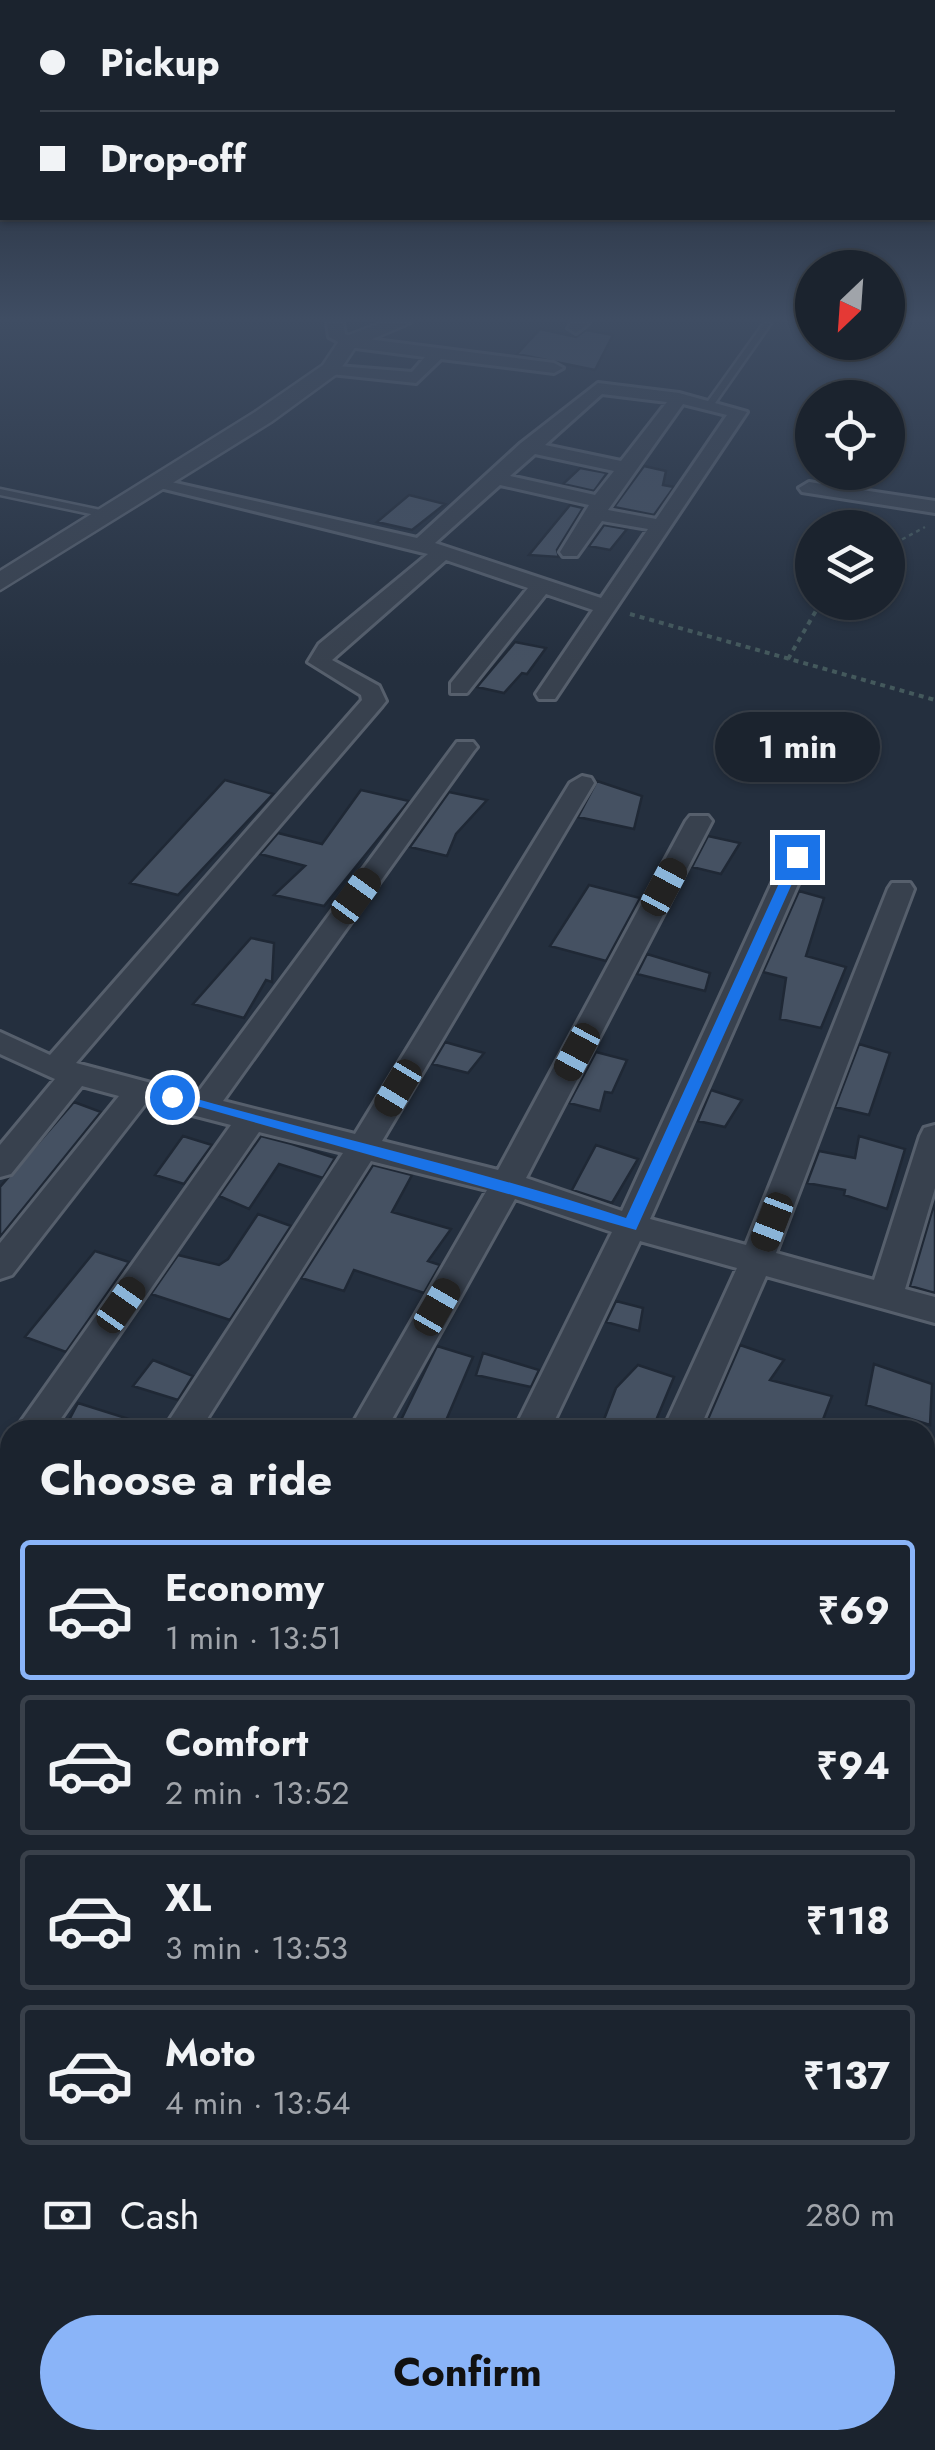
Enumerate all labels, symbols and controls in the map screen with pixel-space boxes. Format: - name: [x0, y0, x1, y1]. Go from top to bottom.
- text: Pickup: [100, 35, 220, 90]
- text: Drop-off: [100, 131, 246, 186]
- north arrow: [795, 250, 905, 360]
- map controls: [795, 250, 905, 620]
- button: locate: [795, 380, 905, 490]
- button: layers: [795, 510, 905, 620]
- callout: 1 min: [714, 712, 880, 782]
- text: 1 min: [758, 724, 837, 770]
- route end: [775, 835, 820, 880]
- car: [637, 853, 691, 921]
- car: [326, 863, 386, 929]
- car: [550, 1018, 604, 1086]
- car: [370, 1055, 426, 1121]
- route start: [150, 1075, 195, 1120]
- car: [747, 1189, 797, 1255]
- car: [92, 1272, 150, 1338]
- car: [409, 1274, 465, 1340]
- text: Choose a ride: [40, 1447, 332, 1512]
- text: Economy: [165, 1560, 324, 1615]
- icon: car: [45, 1565, 135, 1655]
- text: ₹69: [817, 1583, 890, 1638]
- text: 1 min · 13:51: [165, 1615, 342, 1661]
- text: Comfort: [165, 1715, 308, 1770]
- icon: car: [45, 1720, 135, 1810]
- text: ₹94: [816, 1738, 890, 1793]
- text: 2 min · 13:52: [165, 1770, 349, 1816]
- text: XL: [165, 1870, 211, 1925]
- icon: car: [45, 1875, 135, 1965]
- text: ₹118: [806, 1893, 890, 1948]
- text: 3 min · 13:53: [165, 1925, 348, 1971]
- text: Moto: [165, 2025, 256, 2080]
- icon: car: [45, 2030, 135, 2120]
- text: ₹137: [803, 2048, 890, 2103]
- text: 4 min · 13:54: [165, 2080, 350, 2126]
- icon: cash: [40, 2188, 95, 2243]
- text: Cash: [120, 2188, 200, 2243]
- text: 280 m: [806, 2192, 895, 2238]
- button: Confirm: [40, 2315, 895, 2430]

